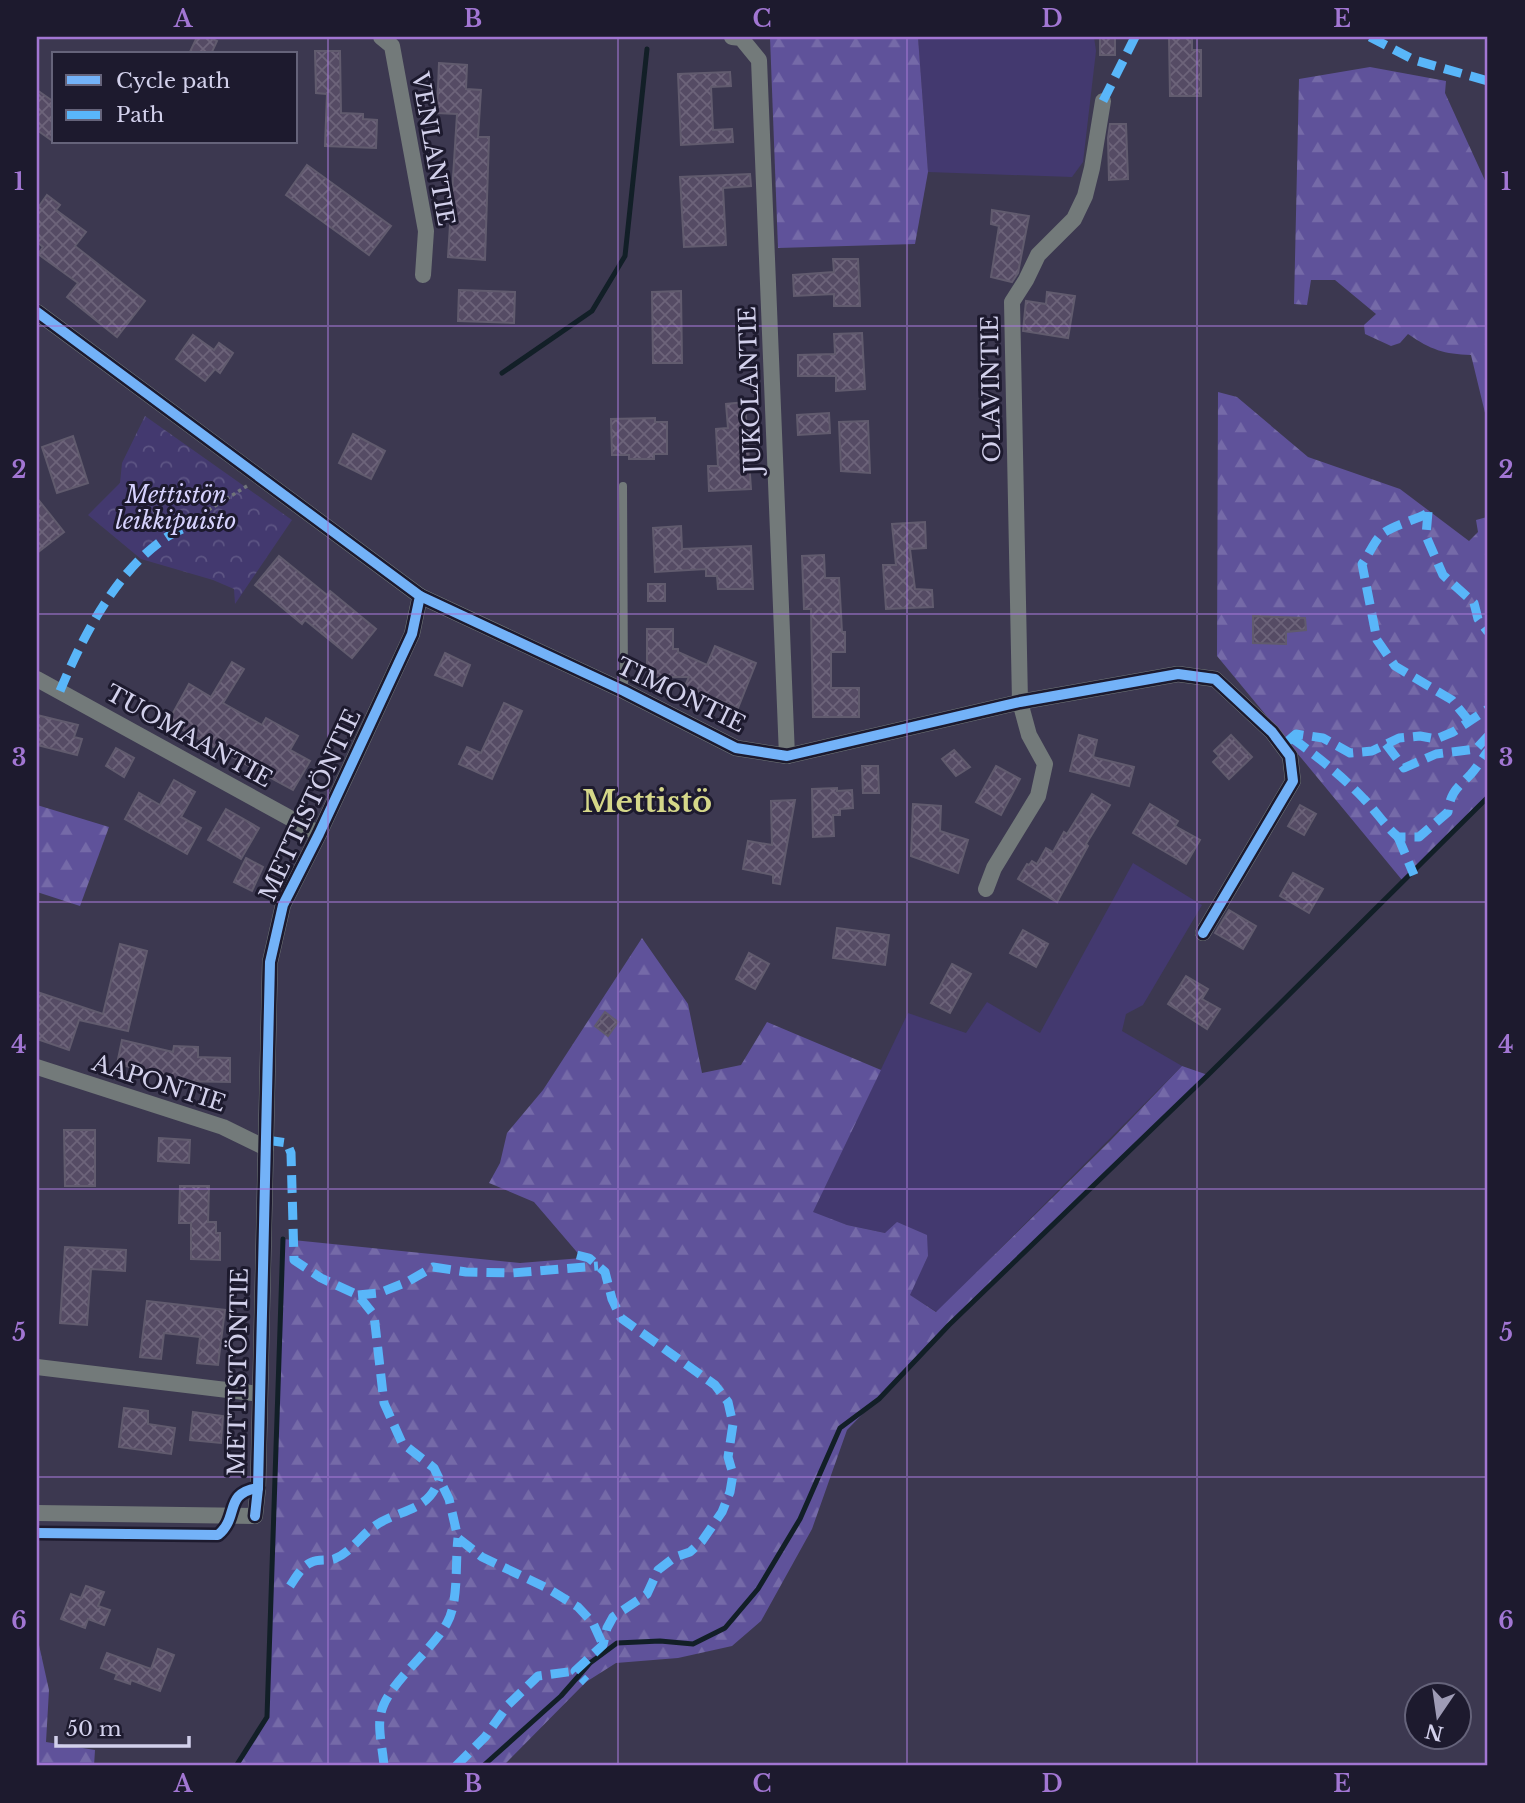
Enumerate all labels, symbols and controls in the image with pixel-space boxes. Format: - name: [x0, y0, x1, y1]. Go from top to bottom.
- text: A: [173, 5, 194, 33]
- text: B: [464, 5, 482, 33]
- text: C: [753, 5, 771, 33]
- text: D: [1041, 5, 1063, 33]
- text: E: [1333, 5, 1351, 33]
- legend: [52, 52, 298, 144]
- text: Cycle path: [116, 68, 230, 94]
- street label: VENLANTIE: [406, 69, 460, 228]
- text: Path: [116, 102, 164, 128]
- text: 1: [14, 168, 24, 196]
- text: 1: [1501, 168, 1511, 196]
- street label: JUKOLANTIE: [733, 306, 767, 477]
- street label: OLAVINTIE: [976, 315, 1006, 463]
- text: 2: [12, 456, 26, 484]
- text: 2: [1499, 456, 1513, 484]
- park label: Mettistön leikkipuisto: [116, 481, 236, 535]
- street label: TIMONTIE: [612, 652, 750, 738]
- street label: TUOMAANTIE: [101, 679, 277, 793]
- street label: METTISTÖNTIE: [252, 704, 367, 905]
- text: 3: [12, 744, 26, 772]
- text: 3: [1499, 744, 1513, 772]
- district label: Mettistö: [582, 783, 712, 820]
- text: 4: [11, 1031, 27, 1059]
- text: 4: [1498, 1031, 1514, 1059]
- street label: AAPONTIE: [88, 1048, 229, 1118]
- street label: METTISTÖNTIE: [221, 1268, 254, 1476]
- text: 5: [12, 1319, 26, 1347]
- text: 5: [1499, 1319, 1513, 1347]
- text: 6: [11, 1607, 27, 1635]
- text: 6: [1498, 1607, 1514, 1635]
- north arrow: [1402, 1680, 1472, 1750]
- scale bar: [56, 1705, 189, 1749]
- text: 50 m: [66, 1716, 122, 1742]
- text: N: [1423, 1719, 1446, 1745]
- text: A: [173, 1770, 194, 1798]
- text: B: [464, 1770, 482, 1798]
- text: C: [753, 1770, 771, 1798]
- text: D: [1041, 1770, 1063, 1798]
- text: E: [1333, 1770, 1351, 1798]

